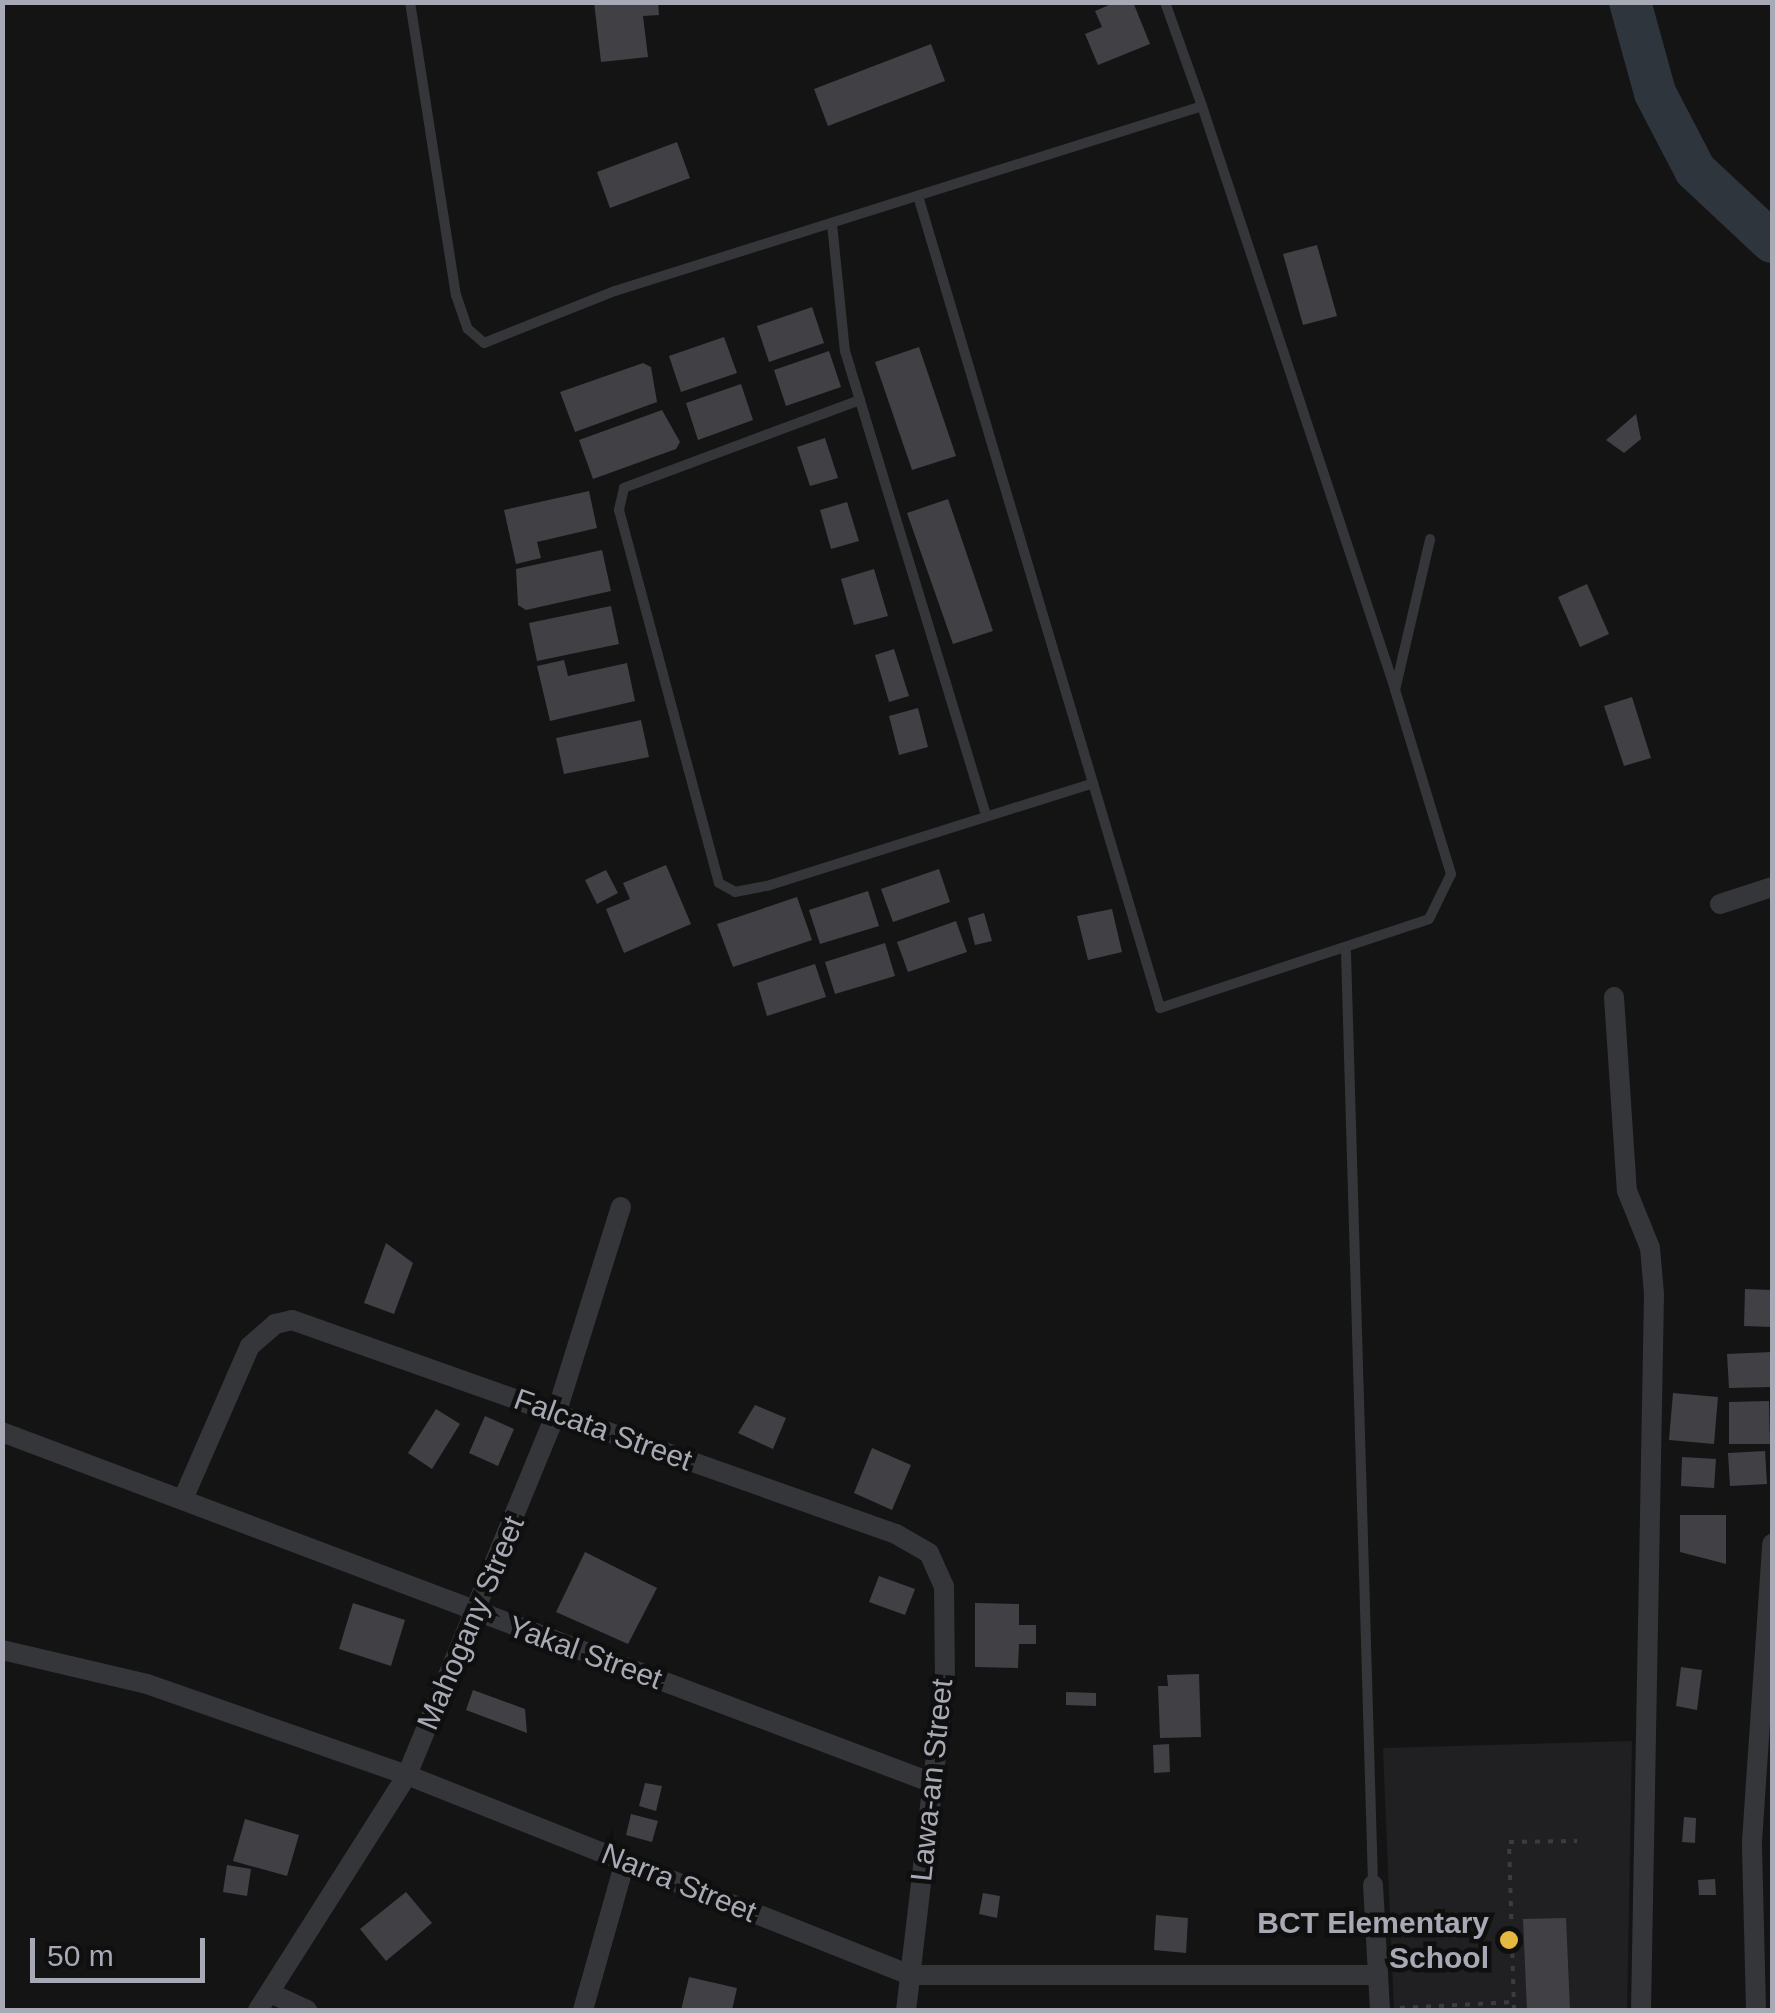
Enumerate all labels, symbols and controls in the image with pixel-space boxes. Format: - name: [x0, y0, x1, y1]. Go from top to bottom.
- street label: Falcata Street: [509, 1381, 697, 1479]
- street label: Mahogany Street: [410, 1511, 532, 1735]
- street label: Yakal Street: [503, 1609, 667, 1697]
- street label: Lawa-an Street: [903, 1677, 961, 1883]
- street label: Narra Street: [597, 1836, 761, 1930]
- place label: BCT Elementary School: [1257, 1905, 1489, 1976]
- scale bar: [35, 1918, 210, 1980]
- marker: BCT Elementary School: [1498, 1929, 1520, 1951]
- text: 50 m: [47, 1939, 114, 1972]

